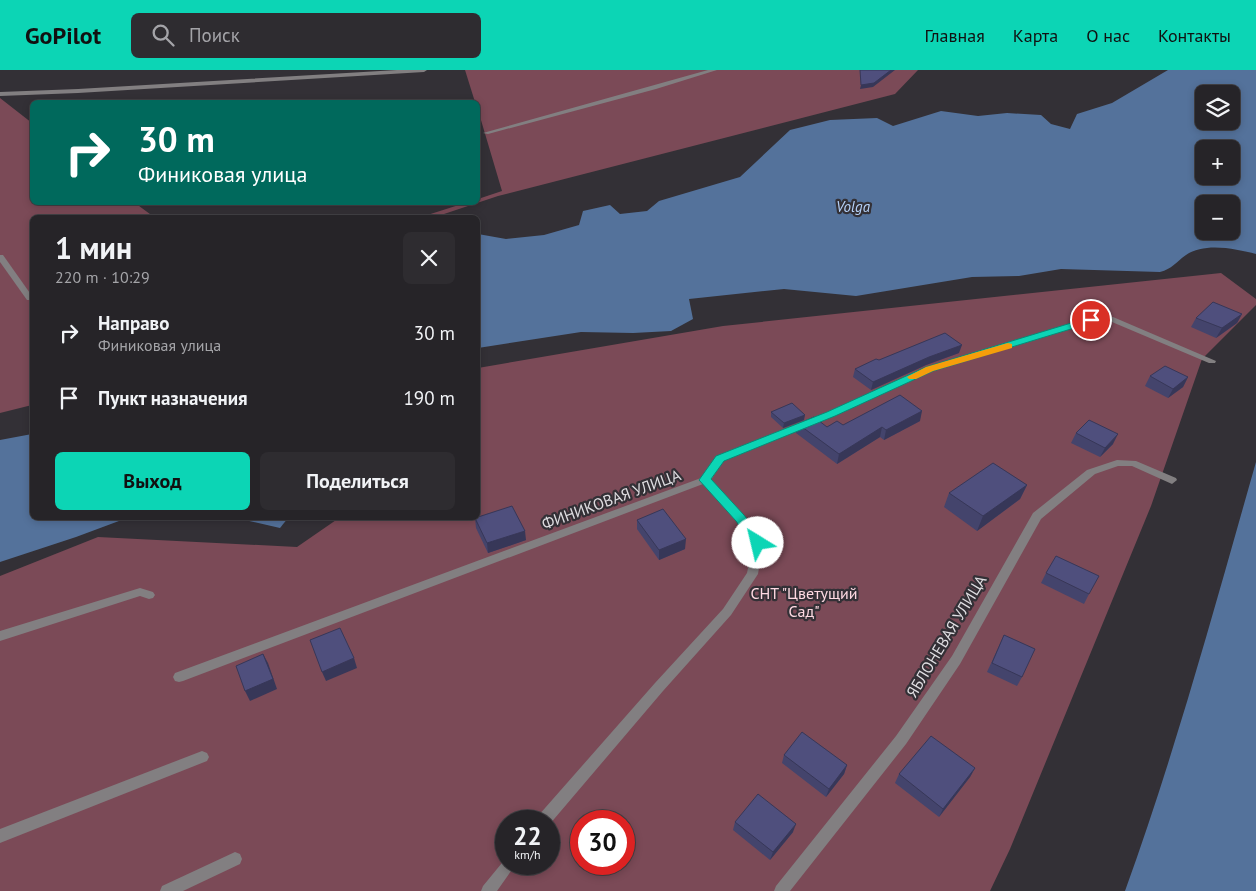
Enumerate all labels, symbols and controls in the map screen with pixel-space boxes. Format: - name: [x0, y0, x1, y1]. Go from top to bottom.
- search box: [131, 13, 481, 58]
- text: GoPilot: [25, 20, 101, 51]
- icon: search: [149, 21, 177, 49]
- text: Поиск: [189, 23, 240, 47]
- text: Главная: [924, 24, 985, 47]
- text: Карта: [1013, 24, 1058, 47]
- text: О нас: [1086, 24, 1130, 47]
- text: Контакты: [1158, 24, 1231, 47]
- map controls: [1195, 85, 1240, 240]
- button: layers: [1195, 85, 1240, 130]
- text: 30 m: [138, 116, 215, 162]
- icon: right: [55, 120, 120, 185]
- button: +: [1195, 140, 1240, 185]
- text: Финиковая улица: [138, 160, 307, 188]
- button: −: [1195, 195, 1240, 240]
- water label: Volga: [836, 197, 871, 216]
- text: 1 мин: [55, 228, 132, 267]
- button: close: [403, 232, 455, 284]
- text: 220 m · 10:29: [55, 267, 150, 287]
- pin: [1070, 299, 1112, 341]
- icon: arrive: [1077, 306, 1105, 334]
- text: Направо: [98, 311, 169, 335]
- icon: right: [55, 319, 83, 347]
- text: 30 m: [414, 321, 455, 345]
- text: Финиковая улица: [98, 335, 221, 355]
- icon: arrive: [55, 384, 83, 412]
- text: Пункт назначения: [98, 386, 248, 410]
- text: 190 m: [403, 386, 455, 410]
- button: Выход: [55, 452, 250, 510]
- button: Поделиться: [260, 452, 455, 510]
- street label: ФИНИКОВАЯ УЛИЦА: [539, 464, 684, 533]
- position arrow: [731, 516, 783, 568]
- street label: ЯБЛОНЕВАЯ УЛИЦА: [902, 571, 991, 701]
- park label: СНТ "Цветущий Сад": [750, 583, 858, 621]
- speed limit sign: 30: [570, 810, 635, 875]
- text: 22: [513, 820, 542, 852]
- text: km/h: [514, 847, 541, 862]

